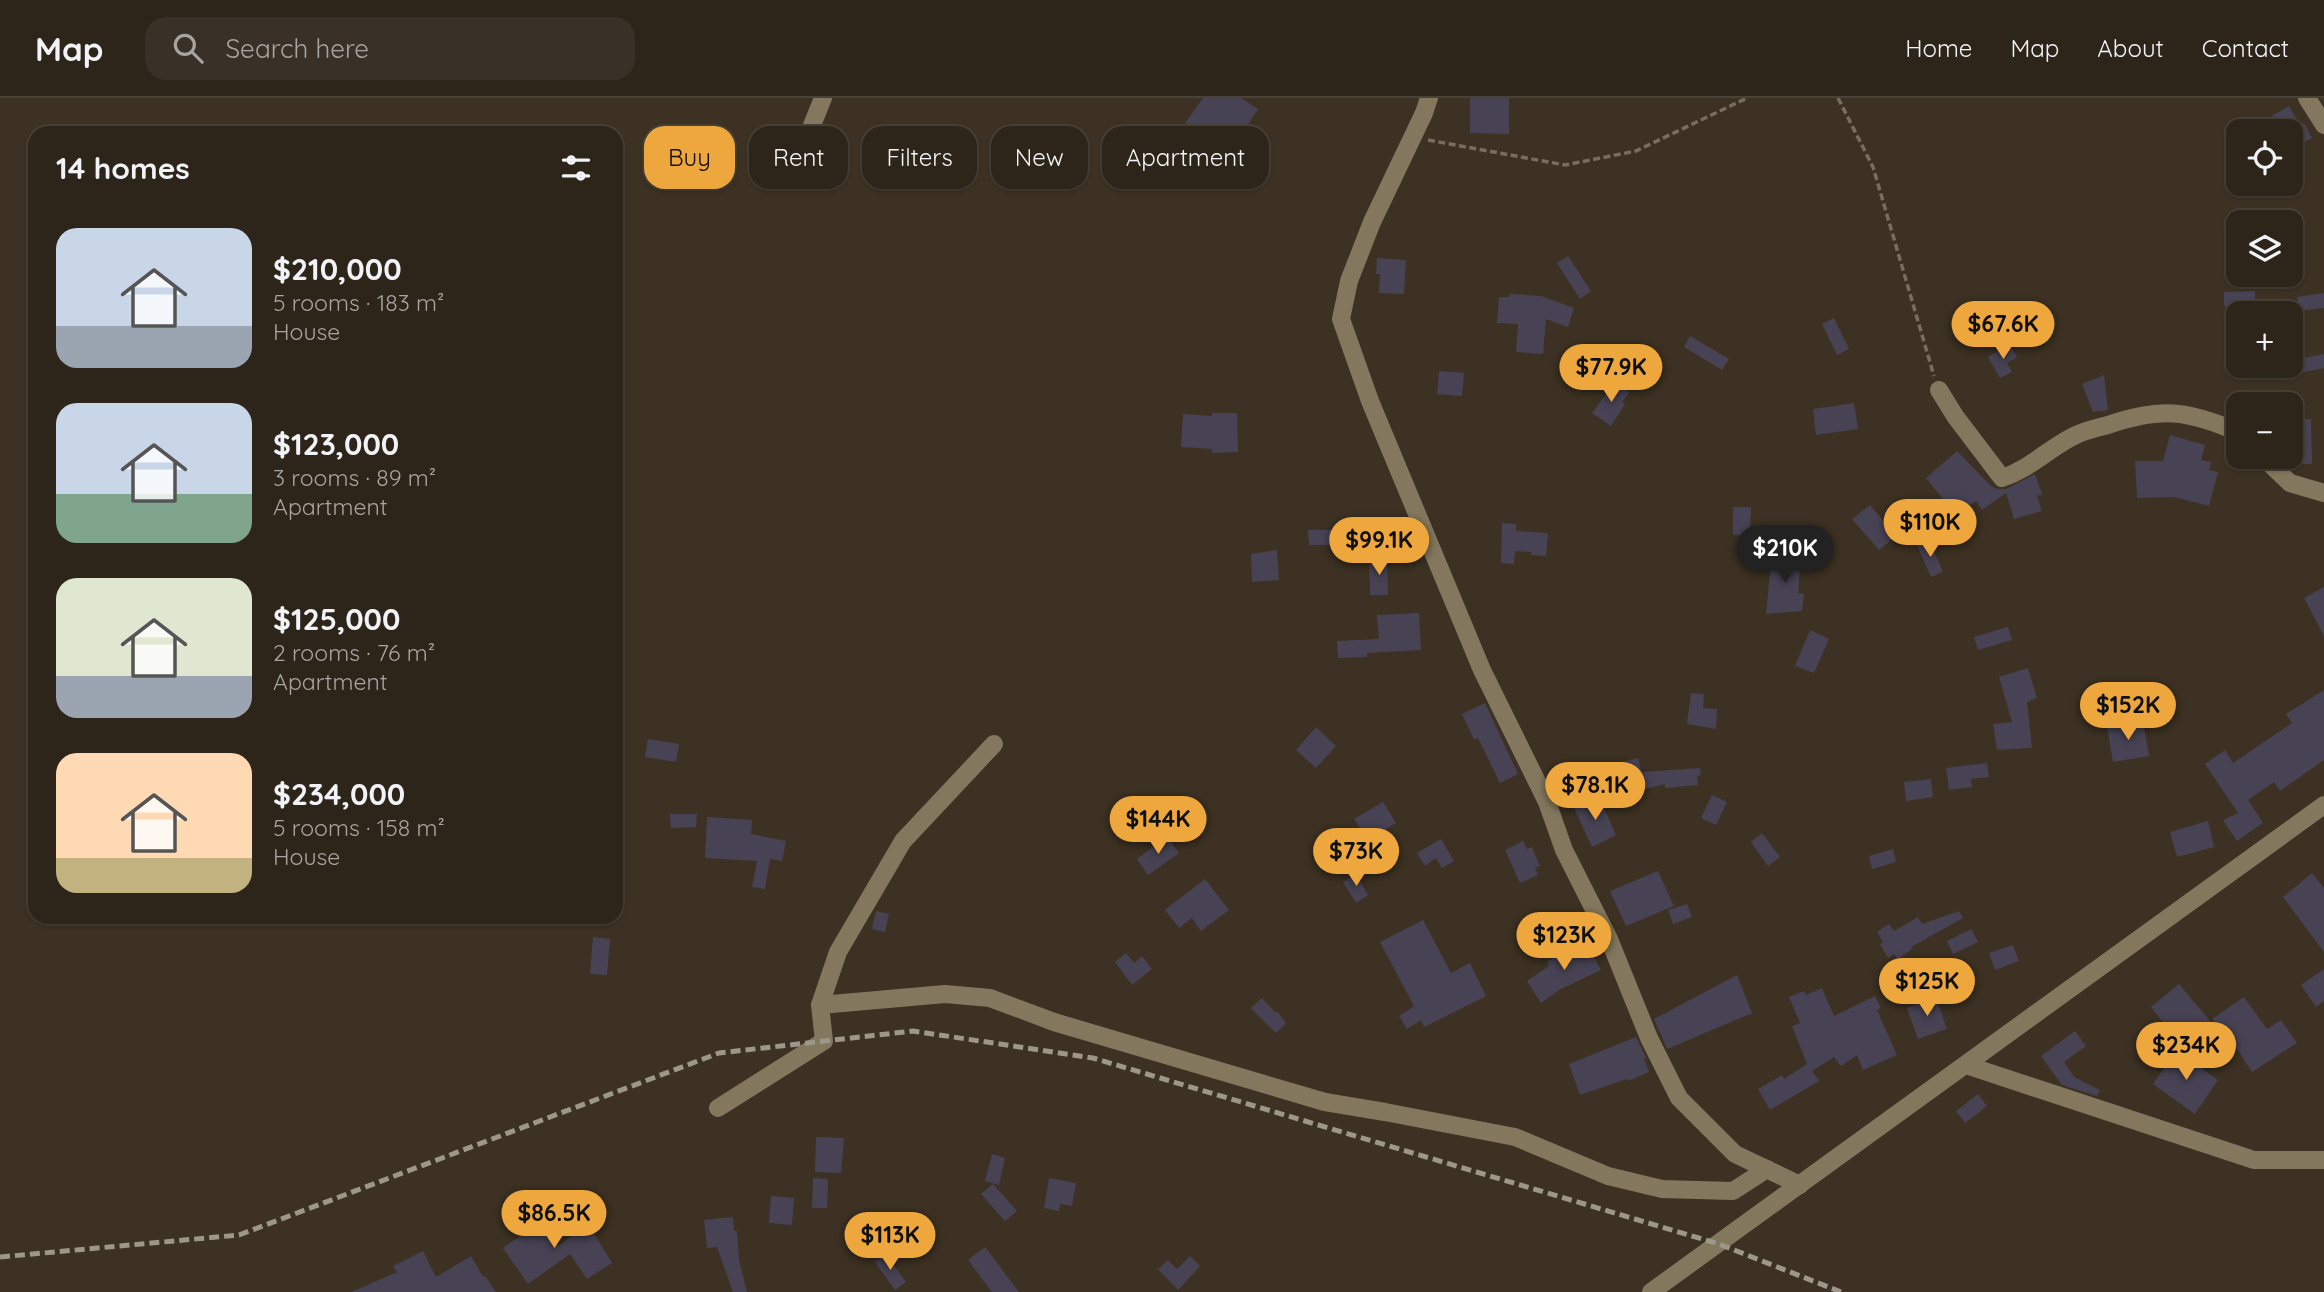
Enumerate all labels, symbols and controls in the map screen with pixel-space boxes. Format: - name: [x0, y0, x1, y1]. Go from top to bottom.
- search box: [145, 17, 635, 80]
- text: Map: [35, 28, 103, 69]
- icon: search: [169, 29, 207, 67]
- text: Search here: [225, 32, 369, 65]
- text: Home: [1905, 33, 1972, 63]
- text: Map: [2010, 33, 2059, 63]
- text: About: [2097, 33, 2164, 63]
- text: Contact: [2202, 33, 2289, 63]
- map controls: [2226, 119, 2303, 469]
- button: locate: [2226, 119, 2303, 196]
- chip: Buy: [644, 126, 735, 189]
- chip: Rent: [749, 126, 848, 189]
- chip: Filters: [862, 126, 977, 189]
- chip: New: [991, 126, 1088, 189]
- chip: Apartment: [1102, 126, 1269, 189]
- text: 14 homes: [56, 149, 190, 187]
- icon: filters: [557, 149, 595, 187]
- button: layers: [2226, 210, 2303, 287]
- text: $210,000: [273, 250, 402, 288]
- icon: home: [112, 256, 196, 340]
- text: 5 rooms · 183 m²: [273, 288, 444, 317]
- button: +: [2226, 301, 2303, 378]
- pin: $67.6K: [1946, 302, 2060, 361]
- text: $67.6K: [1968, 309, 2038, 338]
- text: House: [273, 317, 340, 346]
- pin: $77.9K: [1554, 344, 1668, 404]
- text: $77.9K: [1575, 352, 1647, 381]
- button: −: [2226, 392, 2303, 469]
- text: $123,000: [273, 425, 399, 463]
- icon: home: [112, 431, 196, 515]
- text: 3 rooms · 89 m²: [273, 463, 436, 492]
- text: Apartment: [273, 492, 387, 521]
- pin: $110K: [1881, 500, 1979, 559]
- text: $110K: [1900, 507, 1960, 536]
- pin: $99.1K: [1322, 518, 1436, 577]
- text: $99.1K: [1345, 525, 1413, 554]
- pin: $210K: [1736, 526, 1834, 585]
- text: $210K: [1753, 533, 1817, 562]
- text: $125,000: [273, 600, 400, 638]
- icon: home: [112, 606, 196, 690]
- text: 2 rooms · 76 m²: [273, 638, 435, 667]
- text: Apartment: [273, 667, 387, 696]
- pin: $152K: [2079, 682, 2177, 742]
- text: $152K: [2096, 690, 2160, 719]
- pin: $78.1K: [1538, 762, 1652, 822]
- text: $78.1K: [1561, 770, 1629, 799]
- text: $234,000: [273, 775, 405, 813]
- icon: home: [112, 781, 196, 865]
- pin: $144K: [1109, 796, 1207, 856]
- text: $144K: [1126, 804, 1190, 833]
- text: 5 rooms · 158 m²: [273, 813, 445, 842]
- pin: $73K: [1315, 828, 1397, 888]
- text: $73K: [1329, 836, 1383, 865]
- text: House: [273, 842, 340, 871]
- pin: $123K: [1515, 912, 1613, 972]
- text: $123K: [1532, 920, 1596, 949]
- pin: $125K: [1878, 958, 1976, 1018]
- text: $125K: [1895, 966, 1959, 995]
- pin: $234K: [2137, 1023, 2235, 1082]
- text: $234K: [2152, 1030, 2220, 1059]
- pin: $86.5K: [497, 1190, 611, 1250]
- text: $86.5K: [517, 1198, 591, 1227]
- pin: $113K: [841, 1212, 939, 1272]
- text: $113K: [860, 1220, 920, 1249]

